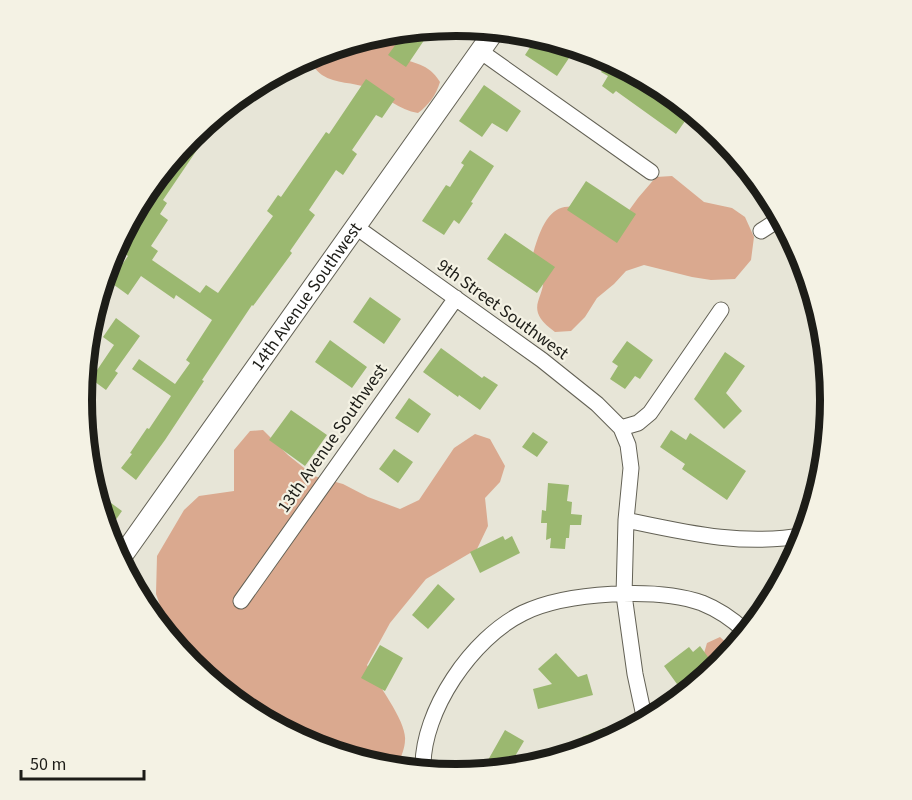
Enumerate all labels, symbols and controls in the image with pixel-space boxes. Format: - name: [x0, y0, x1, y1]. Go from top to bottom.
- street label: 14th Avenue Southwest: [245, 217, 368, 376]
- street label: 9th Street Southwest: [432, 253, 574, 366]
- street label: 13th Avenue Southwest: [272, 359, 393, 518]
- scale bar: [21, 743, 144, 781]
- text: 50 m: [30, 752, 66, 777]

